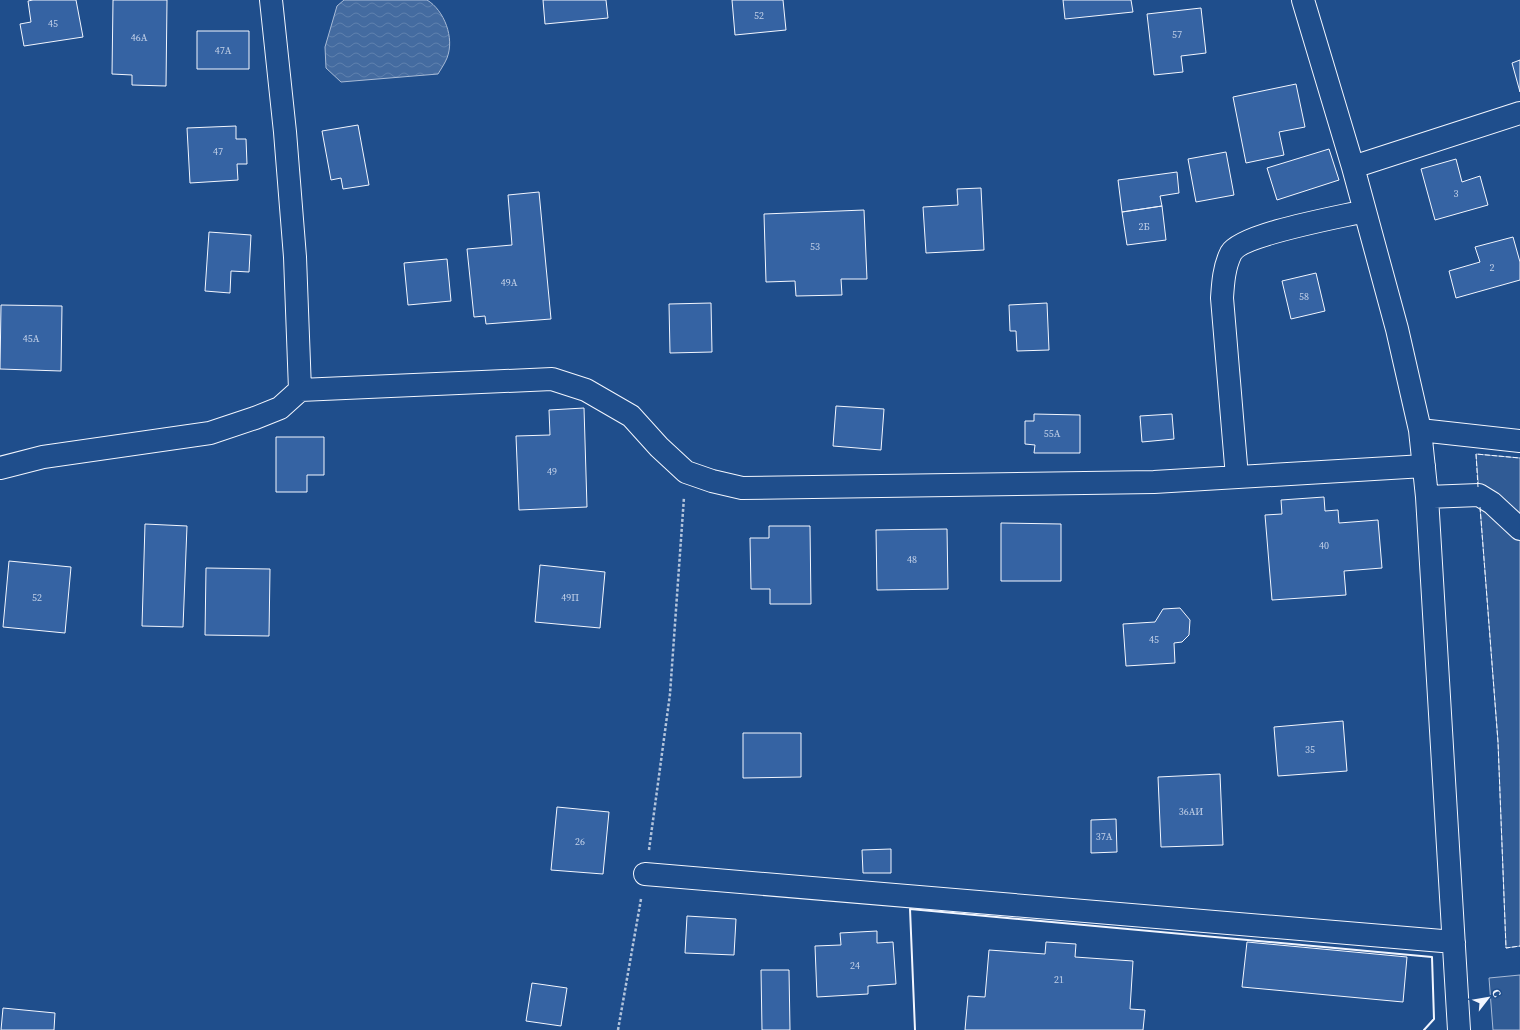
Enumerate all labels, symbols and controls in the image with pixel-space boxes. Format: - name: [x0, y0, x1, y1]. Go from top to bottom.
- house number: 52: [754, 9, 764, 22]
- house number: 45: [48, 17, 58, 30]
- house number: 57: [1172, 28, 1182, 41]
- house number: 46А: [131, 31, 148, 44]
- house number: 47А: [215, 44, 232, 57]
- house number: 47: [213, 145, 223, 158]
- house number: 3: [1454, 187, 1459, 200]
- house number: 2Б: [1138, 220, 1150, 233]
- house number: 53: [810, 240, 820, 253]
- house number: 2: [1490, 261, 1495, 274]
- house number: 49А: [501, 276, 518, 289]
- house number: 58: [1299, 290, 1309, 303]
- house number: 45А: [23, 332, 40, 345]
- house number: 55А: [1044, 427, 1061, 440]
- house number: 49: [547, 465, 557, 478]
- house number: 40: [1319, 539, 1329, 552]
- house number: 48: [907, 553, 917, 566]
- house number: 52: [32, 591, 42, 604]
- house number: 49П: [561, 591, 579, 604]
- house number: 45: [1149, 633, 1159, 646]
- house number: 35: [1305, 743, 1315, 756]
- house number: 36АИ: [1179, 805, 1203, 818]
- house number: 37А: [1096, 830, 1113, 843]
- house number: 26: [575, 835, 585, 848]
- house number: 24: [850, 959, 860, 972]
- house number: 21: [1054, 973, 1064, 986]
- north arrow: [1468, 978, 1508, 1018]
- text: С: [1488, 986, 1504, 1000]

